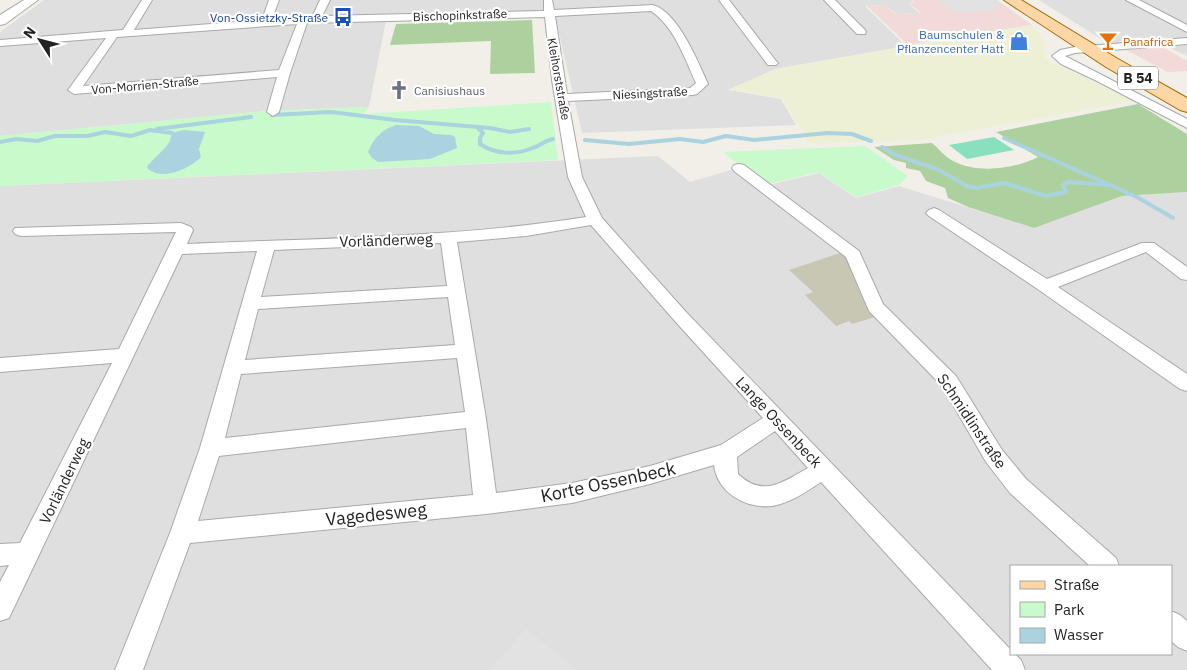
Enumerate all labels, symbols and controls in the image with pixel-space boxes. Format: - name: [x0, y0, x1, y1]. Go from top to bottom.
- bus stop icon: Von-Ossietzky-Straße: [332, 6, 354, 28]
- street label: Bischopinkstraße: [413, 6, 508, 24]
- place label: Von-Ossietzky-Straße: [210, 10, 328, 25]
- north arrow: [15, 15, 65, 65]
- text: N: [19, 23, 40, 42]
- place label: Baumschulen & Pflanzencenter Hatt: [897, 27, 1005, 56]
- shop icon: Baumschulen & Pflanzencenter Hatt: [1008, 30, 1030, 52]
- bar icon: Panafrica: [1097, 30, 1119, 52]
- place label: Panafrica: [1123, 34, 1174, 49]
- street label: Kleihorststraße: [544, 37, 574, 122]
- road number: B 54: [1118, 66, 1158, 90]
- street label: Von-Morrien-Straße: [91, 73, 200, 97]
- church icon: Canisiushaus: [388, 79, 410, 101]
- place label: Canisiushaus: [414, 83, 485, 98]
- street label: Niesingstraße: [612, 84, 688, 102]
- street label: Vorländerweg: [339, 229, 433, 251]
- street label: Schmidlinstraße: [933, 370, 1011, 472]
- street label: Lange Ossenbeck: [732, 372, 826, 472]
- street label: Vorländerweg: [35, 435, 93, 527]
- street label: Korte Ossenbeck: [538, 456, 678, 508]
- street label: Vagedesweg: [324, 497, 428, 531]
- legend: [1010, 565, 1172, 655]
- text: Straße: [1054, 575, 1099, 594]
- text: Park: [1054, 600, 1084, 619]
- text: Wasser: [1054, 625, 1104, 644]

